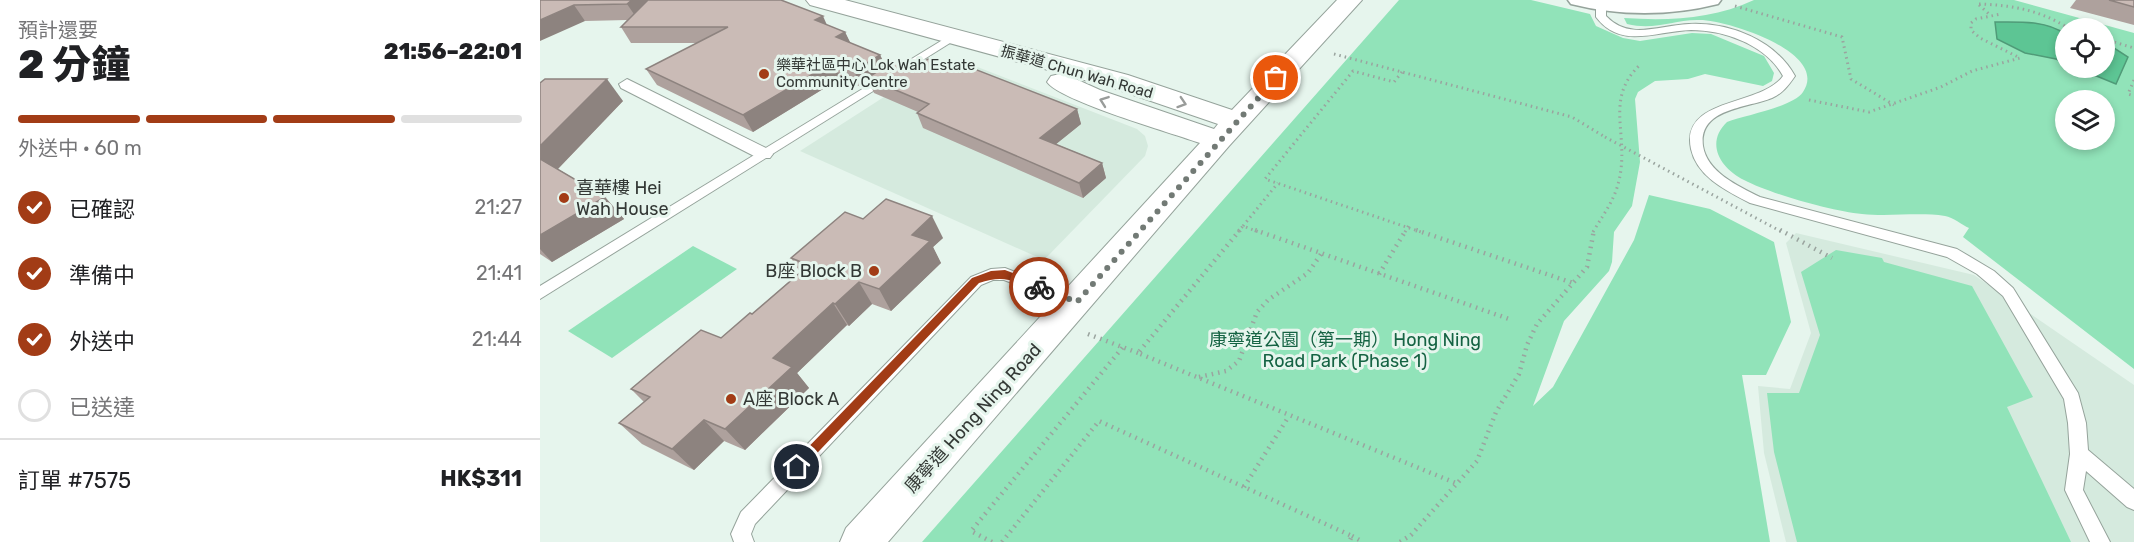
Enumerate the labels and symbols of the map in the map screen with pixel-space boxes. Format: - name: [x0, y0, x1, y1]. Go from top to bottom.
- street label: 振華道 Chun Wah Road: [999, 42, 1155, 102]
- pin: [1250, 52, 1301, 103]
- place label: 樂華社區中心 Lok Wah Estate Community Centre: [776, 56, 975, 91]
- marker: 樂華社區中心 Lok Wah Estate Community Centre: [757, 67, 771, 81]
- one-way arrow: [1099, 95, 1110, 108]
- one-way arrow: [1176, 95, 1187, 108]
- place label: 喜華樓 Hei Wah House: [576, 177, 669, 220]
- marker: 喜華樓 Hei Wah House: [557, 191, 571, 205]
- courier: [1009, 257, 1069, 317]
- place label: B座 Block B: [765, 260, 862, 282]
- marker: B座 Block B: [867, 264, 881, 278]
- park label: 康寧道公園（第一期） Hong Ning Road Park (Phase 1): [1209, 329, 1481, 372]
- street label: 康寧道 Hong Ning Road: [900, 339, 1046, 497]
- place label: A座 Block A: [743, 388, 839, 410]
- marker: A座 Block A: [724, 392, 738, 406]
- pin: [771, 441, 822, 492]

